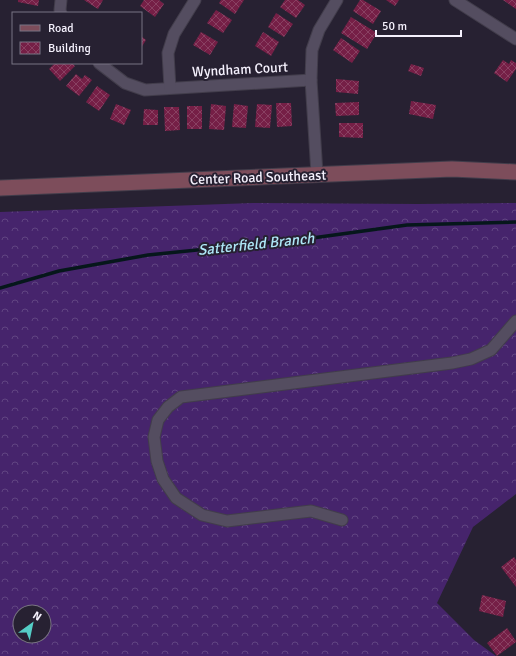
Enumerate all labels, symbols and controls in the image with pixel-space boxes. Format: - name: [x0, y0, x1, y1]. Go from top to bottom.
- legend: [12, 12, 142, 64]
- scale bar: [376, 12, 461, 38]
- text: 50 m: [382, 19, 407, 34]
- text: Road: [48, 21, 74, 36]
- text: Building: [48, 41, 91, 56]
- street label: Wyndham Court: [192, 58, 289, 81]
- street label: Center Road Southeast: [190, 167, 327, 188]
- water label: Satterfield Branch: [197, 229, 316, 259]
- north arrow: [12, 604, 52, 644]
- text: N: [30, 608, 44, 624]

